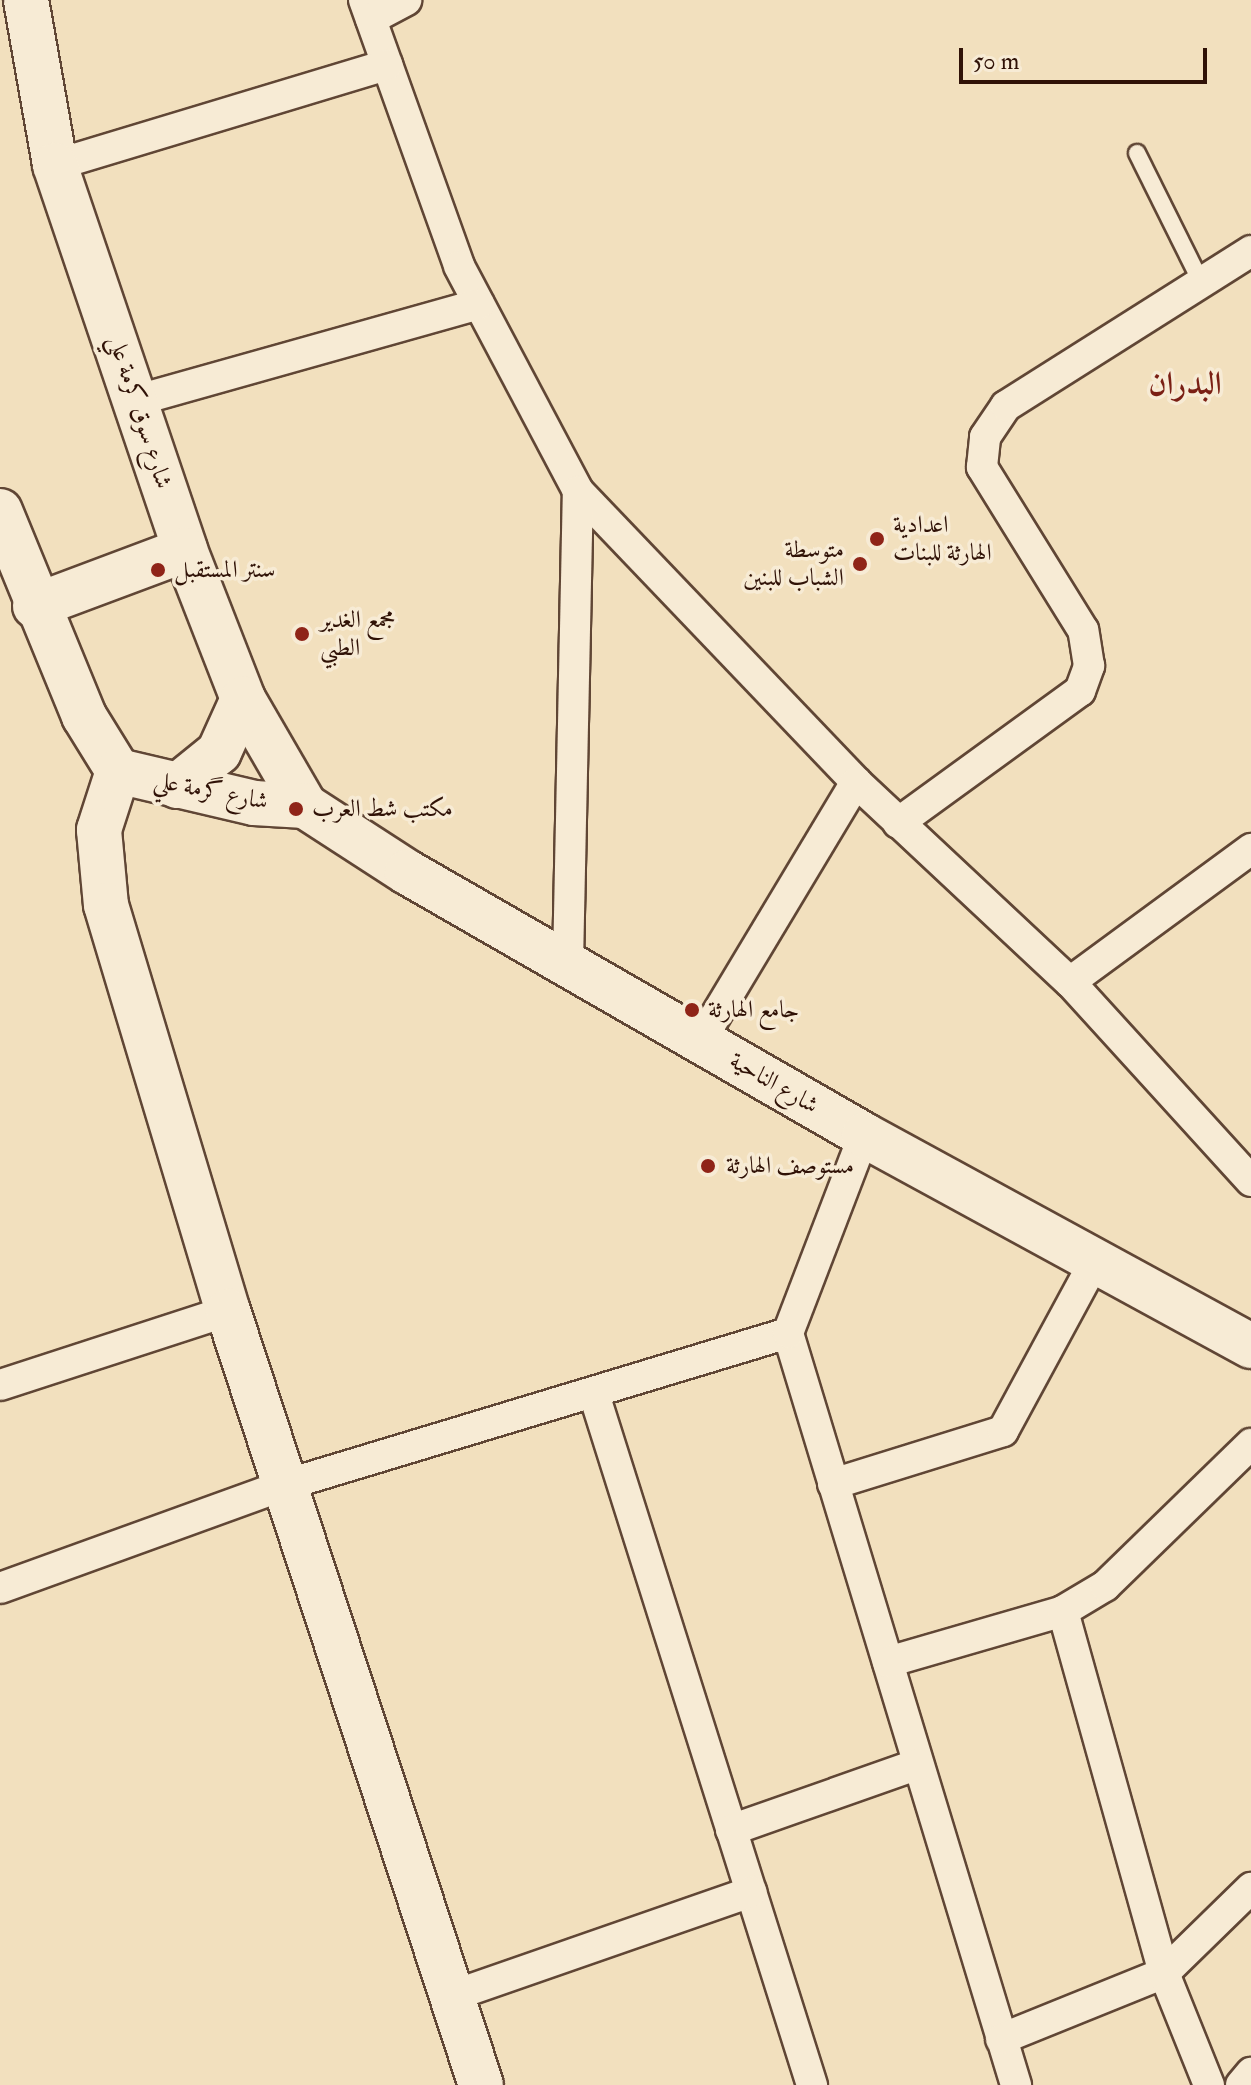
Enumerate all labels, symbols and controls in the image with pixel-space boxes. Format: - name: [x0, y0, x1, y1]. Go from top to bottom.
- scale bar: [963, 32, 1211, 82]
- text: 50 m: [973, 46, 1019, 77]
- street label: شارع سوق كرمة علي: [102, 332, 178, 492]
- district label: البدران: [1148, 365, 1222, 403]
- place label: اعدادية الهارثة للبنات: [893, 511, 992, 567]
- marker: اعدادية الهارثة للبنات: [868, 530, 886, 548]
- place label: متوسطة الشباب للبنين: [743, 536, 844, 592]
- marker: متوسطة الشباب للبنين: [851, 555, 869, 573]
- place label: سنتر المستقبل: [174, 556, 275, 584]
- marker: سنتر المستقبل: [149, 561, 167, 579]
- place label: مجمع الغدير الطبي: [320, 606, 395, 662]
- marker: مجمع الغدير الطبي: [291, 623, 313, 645]
- street label: شارع گرمة علي: [151, 766, 271, 816]
- place label: مكتب شط العرب: [312, 795, 453, 823]
- marker: مكتب شط العرب: [287, 800, 305, 818]
- place label: جامع الهارثة: [708, 996, 799, 1024]
- marker: جامع الهارثة: [683, 1001, 701, 1019]
- street label: شارع الناحية: [724, 1046, 824, 1120]
- place label: مستوصف الهارثة: [726, 1152, 854, 1180]
- marker: مستوصف الهارثة: [697, 1155, 719, 1177]

